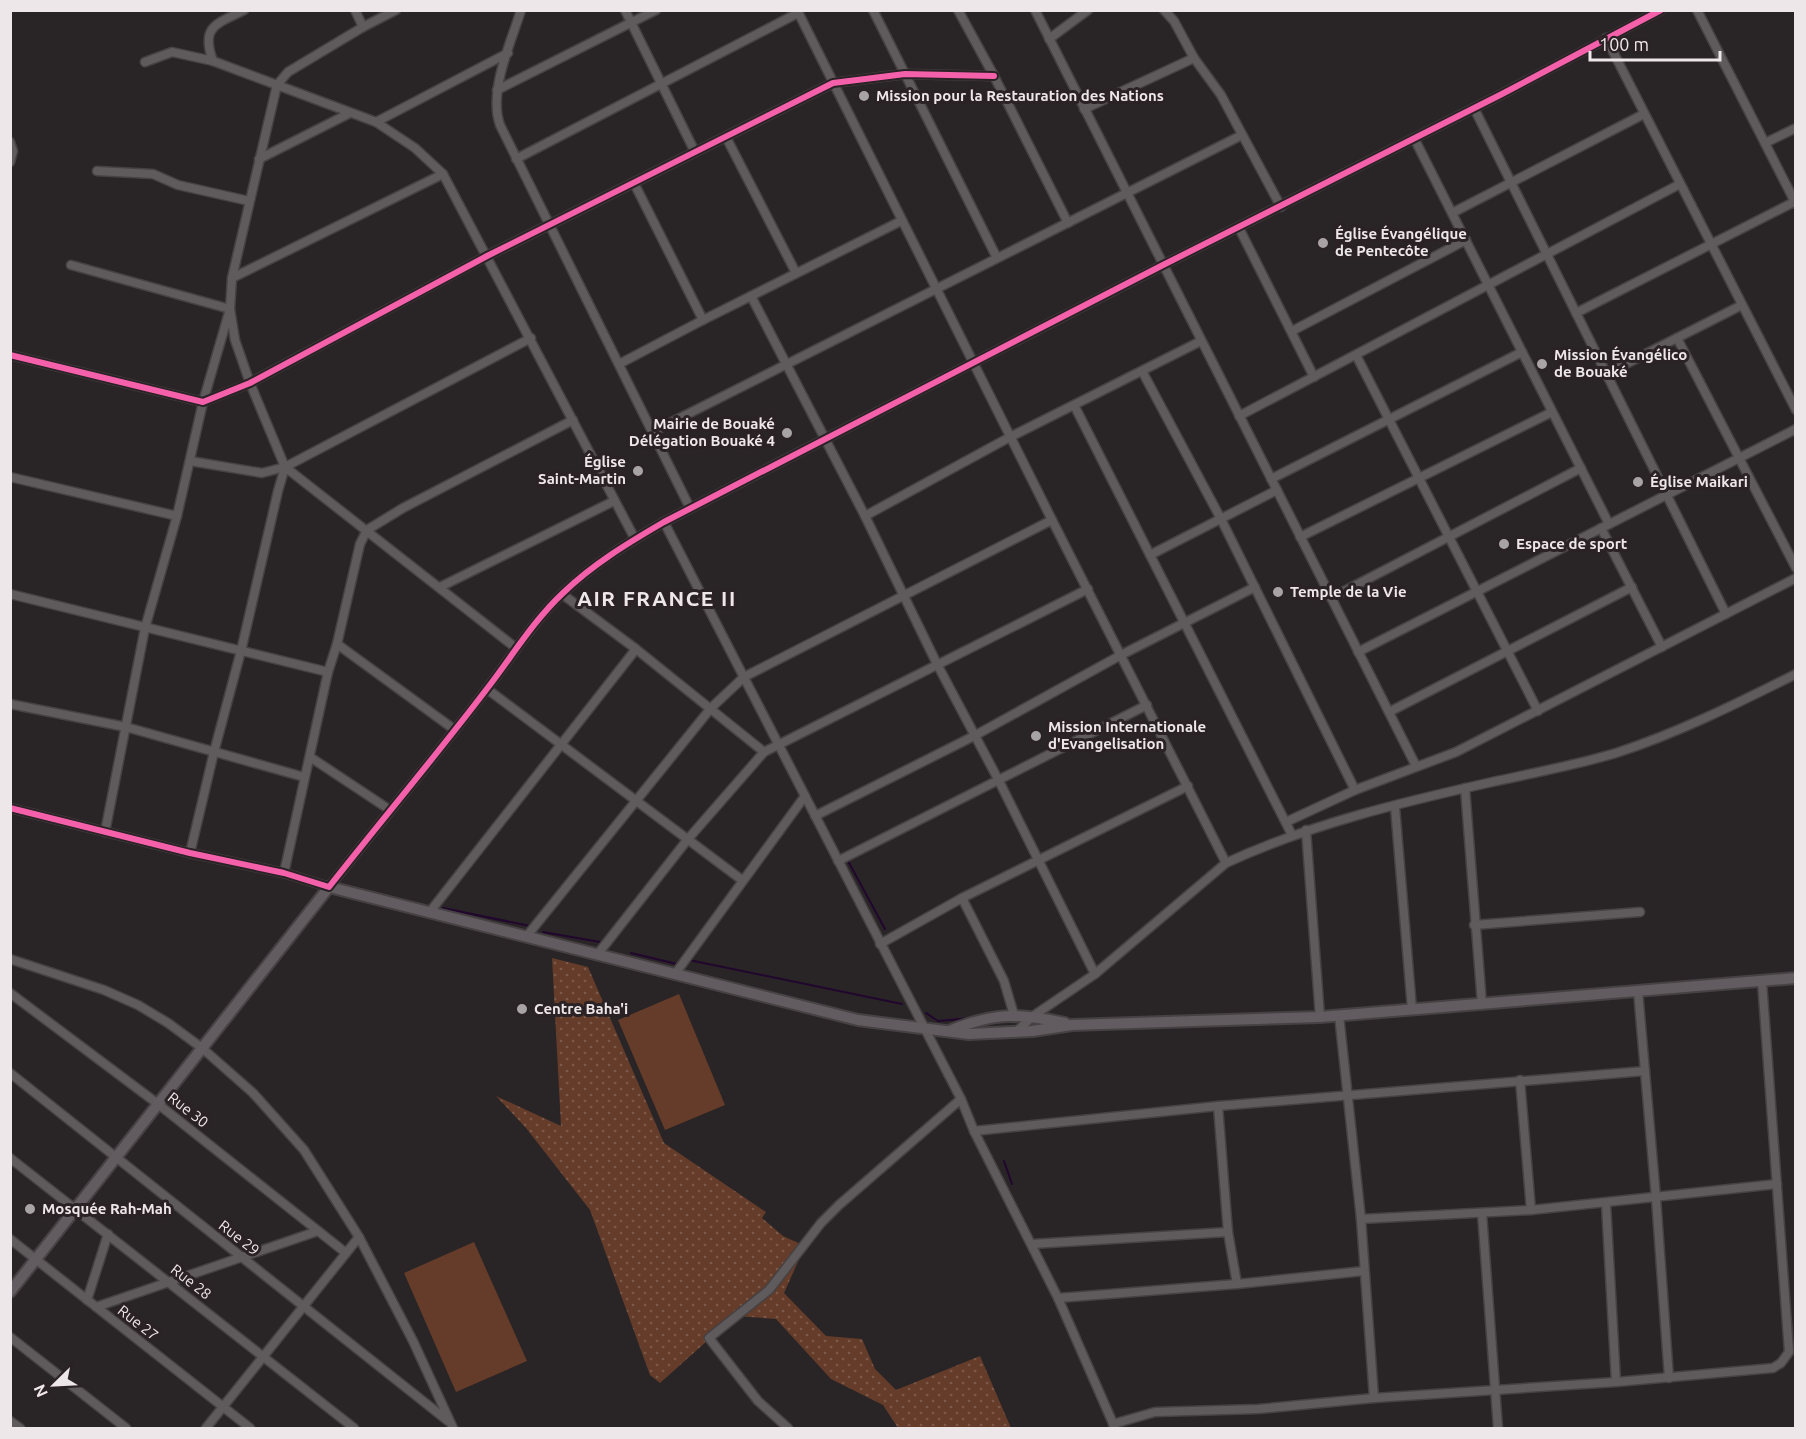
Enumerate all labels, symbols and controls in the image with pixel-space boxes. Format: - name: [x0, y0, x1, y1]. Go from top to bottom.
- scale bar: [1590, 24, 1720, 62]
- text: 100 m: [1599, 34, 1649, 54]
- place label: Mission pour la Restauration des Nations: [876, 87, 1164, 104]
- marker: Mission pour la Restauration des Nations: [857, 89, 871, 103]
- place label: Église Évangélique de Pentecôte: [1335, 225, 1467, 259]
- marker: Église Évangélique de Pentecôte: [1316, 236, 1330, 250]
- place label: Mission Évangélico de Bouaké: [1554, 346, 1687, 380]
- marker: Mission Évangélico de Bouaké: [1535, 357, 1549, 371]
- place label: Mairie de Bouaké Délégation Bouaké 4: [629, 415, 775, 449]
- marker: Mairie de Bouaké Délégation Bouaké 4: [780, 426, 794, 440]
- place label: Église Saint-Martin: [538, 453, 626, 487]
- marker: Église Saint-Martin: [631, 464, 645, 478]
- place label: Église Maikari: [1650, 473, 1748, 490]
- marker: Église Maikari: [1631, 475, 1645, 489]
- place label: Espace de sport: [1516, 535, 1628, 552]
- marker: Espace de sport: [1497, 537, 1511, 551]
- place label: Temple de la Vie: [1290, 583, 1407, 600]
- marker: Temple de la Vie: [1271, 585, 1285, 599]
- district label: AIR FRANCE II: [577, 586, 737, 610]
- place label: Mission Internationale d'Evangelisation: [1048, 718, 1206, 752]
- marker: Mission Internationale d'Evangelisation: [1029, 729, 1043, 743]
- place label: Centre Baha'i: [534, 1000, 628, 1017]
- marker: Centre Baha'i: [515, 1002, 529, 1016]
- street label: Rue 30: [165, 1089, 212, 1131]
- place label: Mosquée Rah-Mah: [42, 1200, 172, 1217]
- marker: Mosquée Rah-Mah: [23, 1202, 37, 1216]
- street label: Rue 29: [216, 1217, 263, 1259]
- street label: Rue 28: [168, 1261, 215, 1303]
- street label: Rue 27: [115, 1302, 162, 1344]
- north arrow: [24, 1355, 84, 1415]
- text: N: [30, 1382, 51, 1400]

